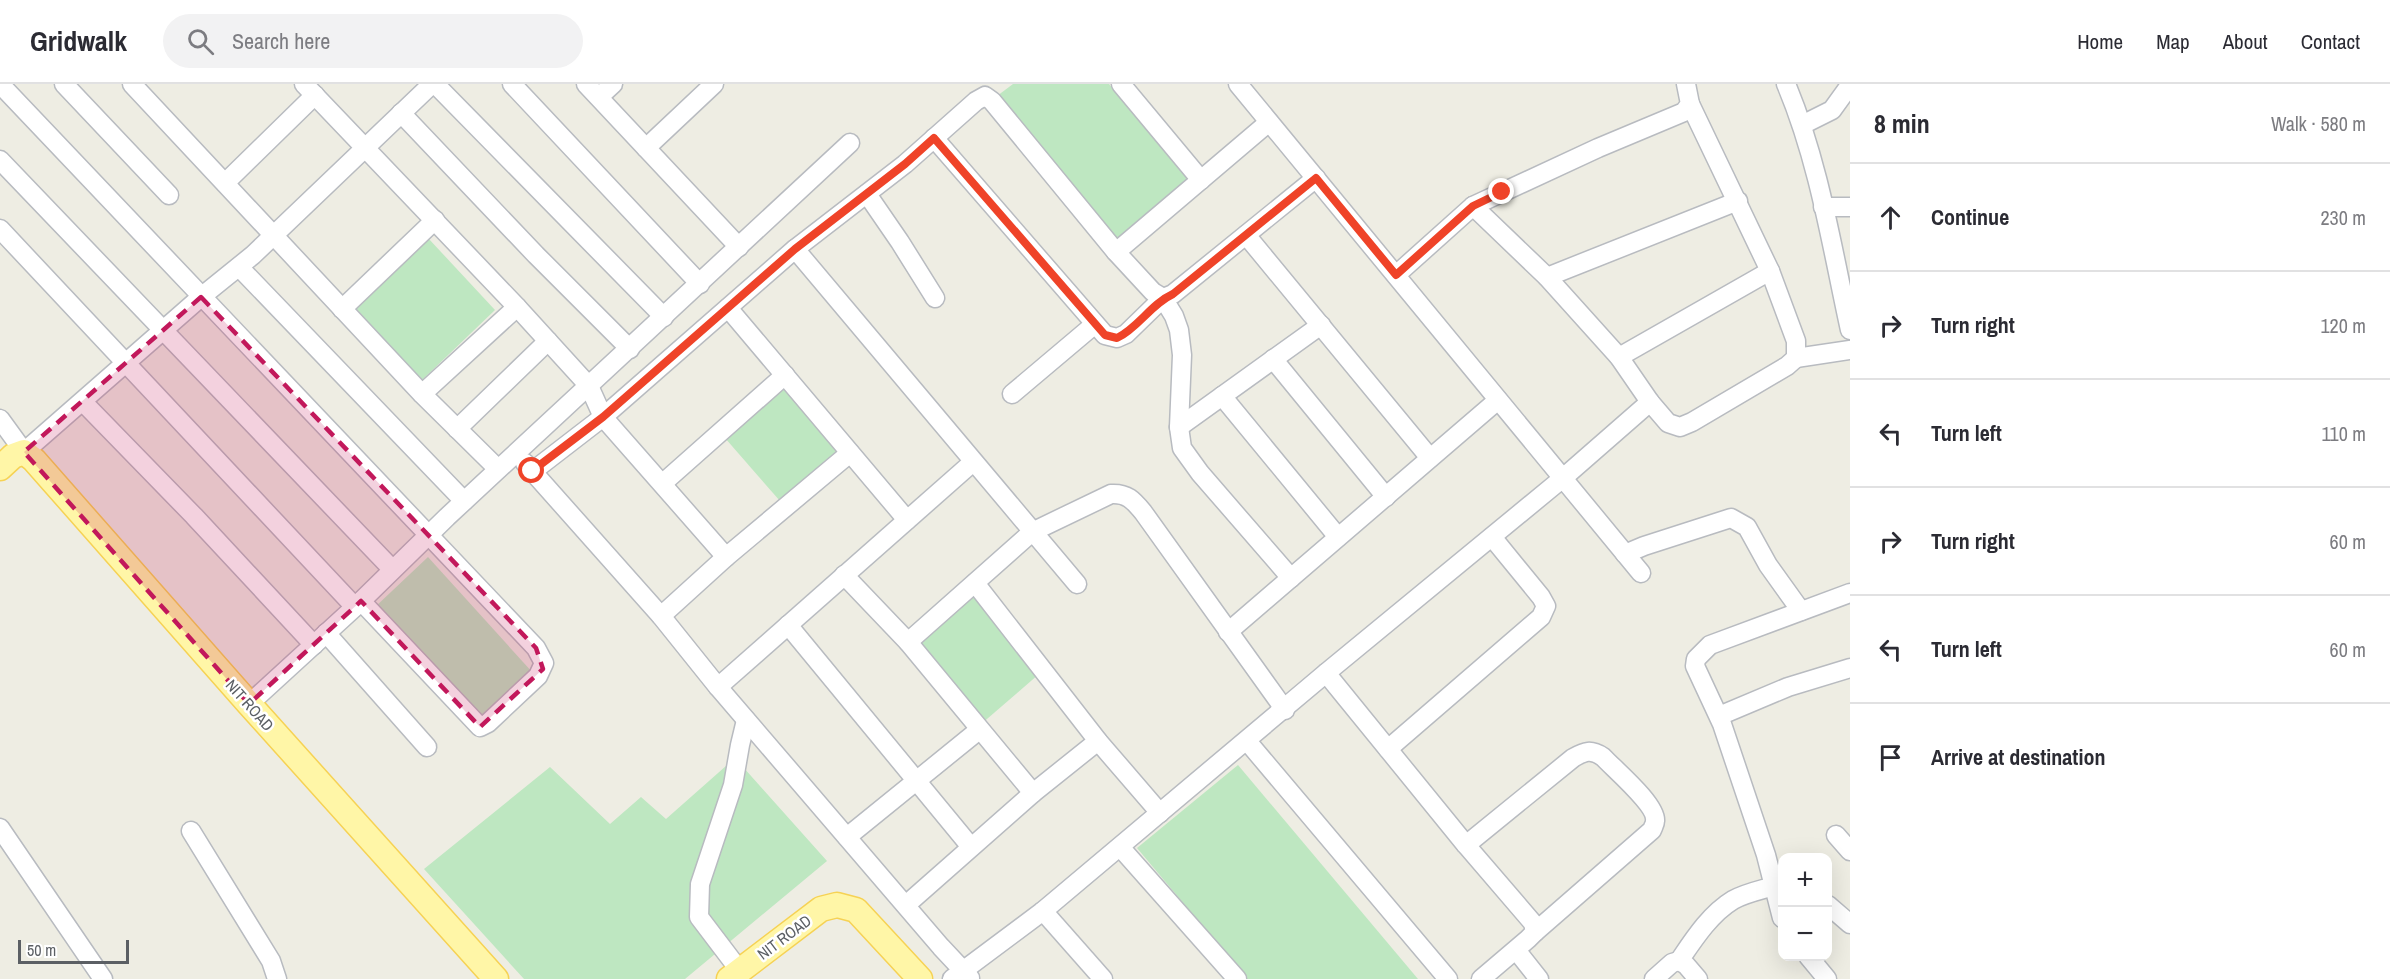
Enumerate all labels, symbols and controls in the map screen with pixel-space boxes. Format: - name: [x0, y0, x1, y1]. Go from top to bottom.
- search box: [163, 14, 583, 68]
- text: Gridwalk: [30, 22, 127, 60]
- icon: search: [184, 25, 217, 58]
- text: Search here: [232, 26, 330, 56]
- text: Home: [2077, 27, 2123, 56]
- text: Map: [2156, 27, 2190, 56]
- text: About: [2223, 27, 2268, 56]
- text: Contact: [2301, 27, 2360, 56]
- text: 8 min: [1874, 106, 1930, 141]
- text: Walk · 580 m: [2271, 110, 2366, 137]
- route end: [1488, 178, 1514, 204]
- icon: ahead: [1874, 201, 1907, 234]
- text: Continue: [1931, 202, 2009, 232]
- text: 230 m: [2320, 204, 2366, 231]
- icon: right: [1874, 309, 1907, 342]
- text: Turn right: [1931, 310, 2015, 340]
- text: 120 m: [2320, 312, 2366, 339]
- icon: left: [1874, 417, 1907, 450]
- text: Turn left: [1931, 418, 2002, 448]
- text: 110 m: [2322, 420, 2366, 447]
- route start: [518, 457, 544, 483]
- icon: right: [1874, 525, 1907, 558]
- text: Turn right: [1931, 526, 2015, 556]
- text: 60 m: [2330, 528, 2366, 555]
- icon: left: [1874, 633, 1907, 666]
- text: Turn left: [1931, 634, 2002, 664]
- text: 60 m: [2330, 636, 2366, 663]
- street label: NIT ROAD: [221, 674, 279, 736]
- icon: arrive: [1874, 741, 1907, 774]
- text: Arrive at destination: [1931, 742, 2105, 772]
- map controls: [1778, 853, 1832, 961]
- button: +: [1778, 853, 1832, 907]
- button: −: [1778, 907, 1832, 961]
- street label: NIT ROAD: [752, 909, 816, 965]
- scale bar: [18, 937, 129, 964]
- text: 50 m: [27, 939, 56, 961]

